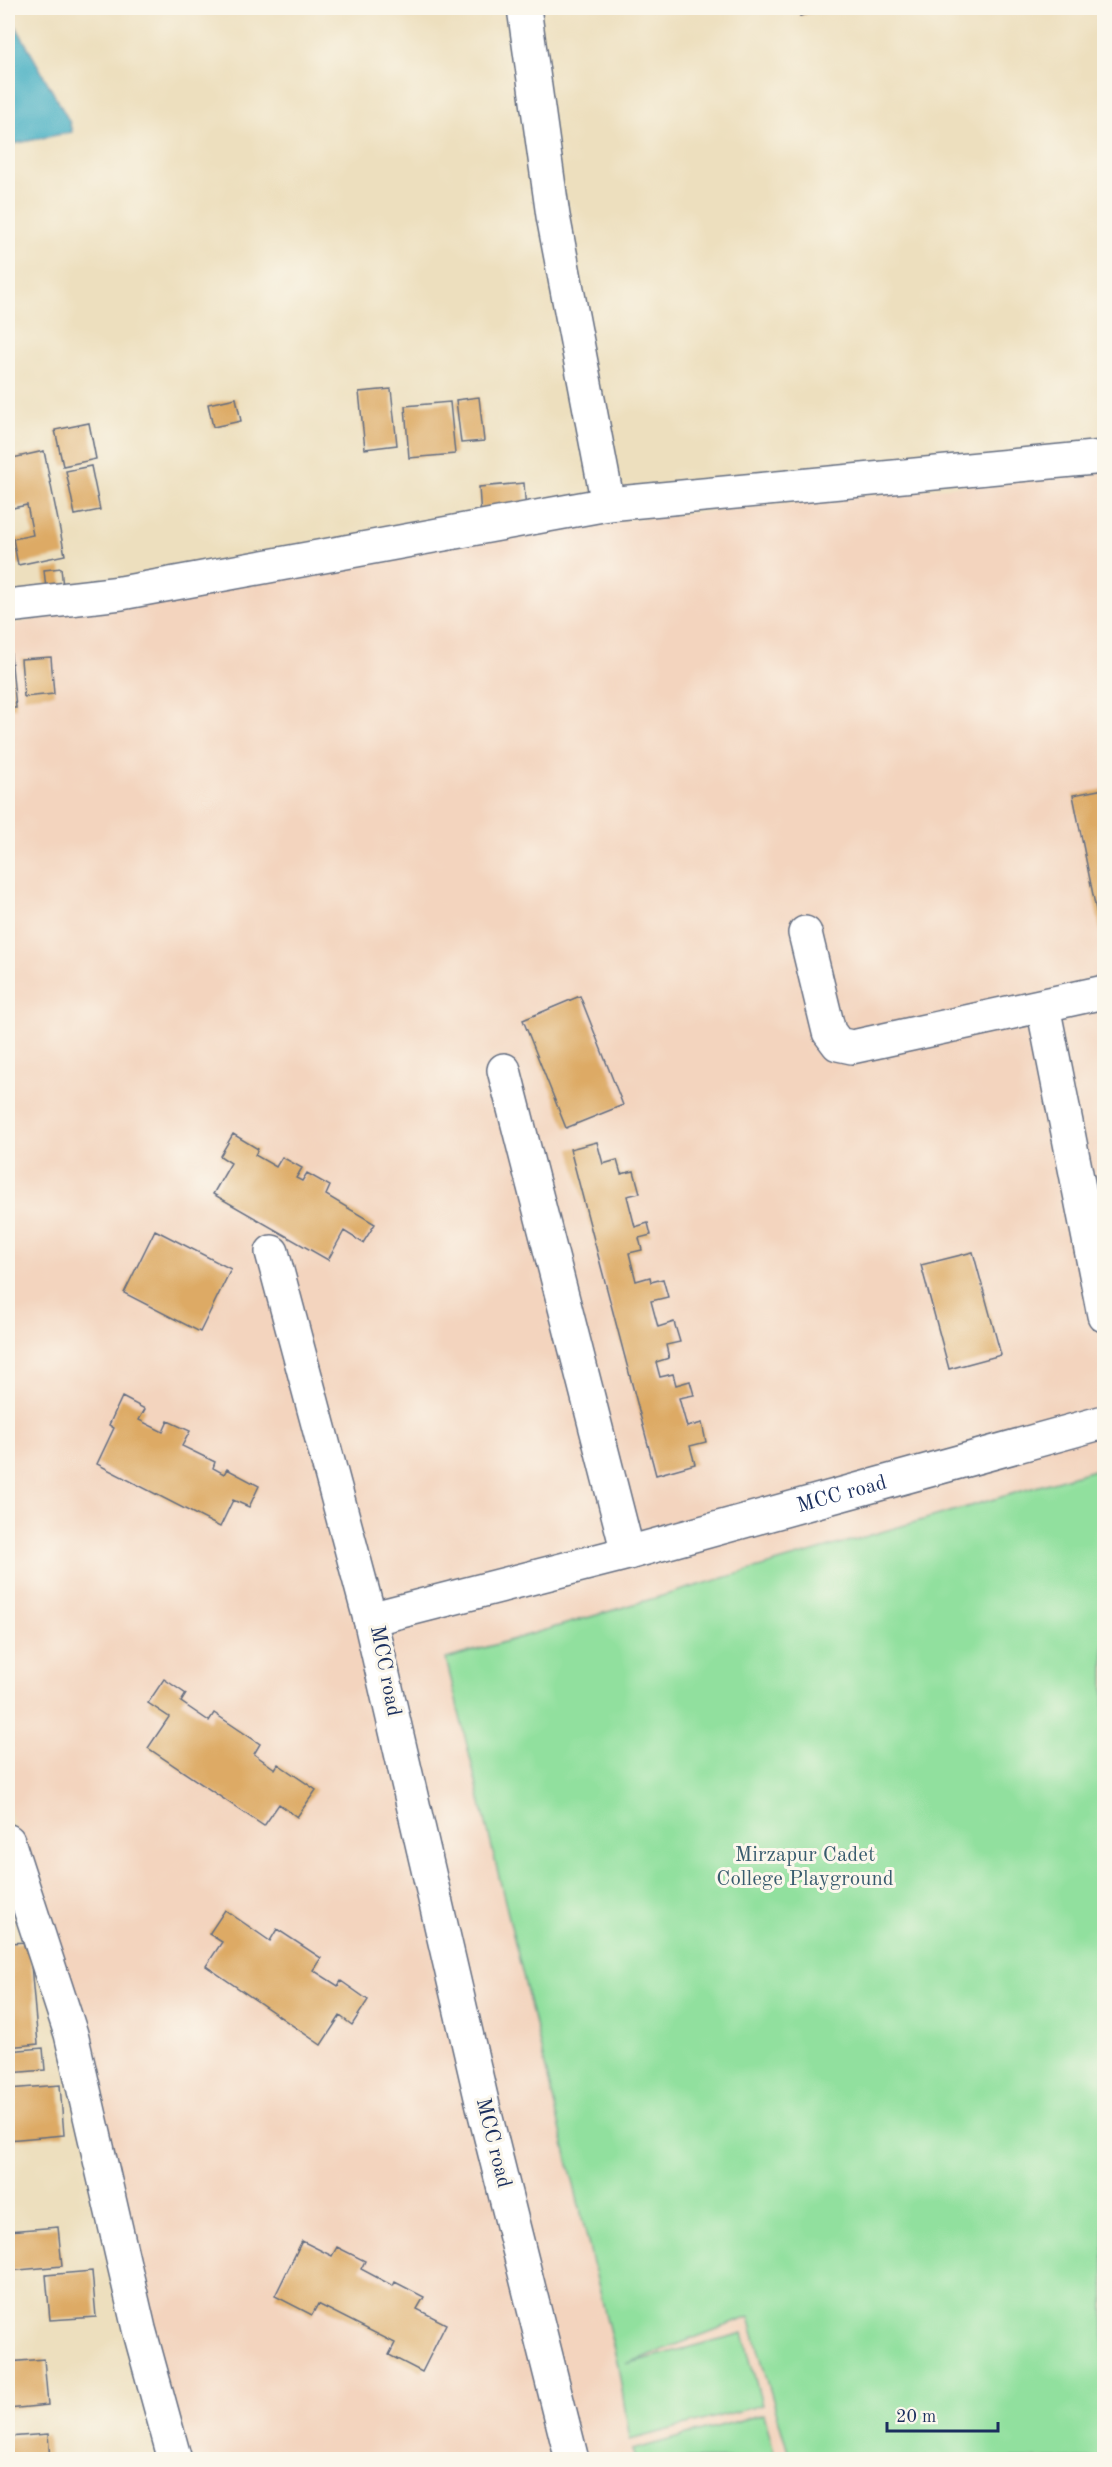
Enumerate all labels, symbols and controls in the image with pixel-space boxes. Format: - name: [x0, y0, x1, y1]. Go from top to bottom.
- street label: MCC road: [795, 1472, 889, 1516]
- street label: MCC road: [366, 1624, 404, 1718]
- park label: Mirzapur Cadet College Playground: [716, 1845, 894, 1890]
- street label: MCC road: [472, 2096, 514, 2190]
- scale bar: [887, 2395, 998, 2433]
- text: 20 m: [896, 2408, 936, 2426]

